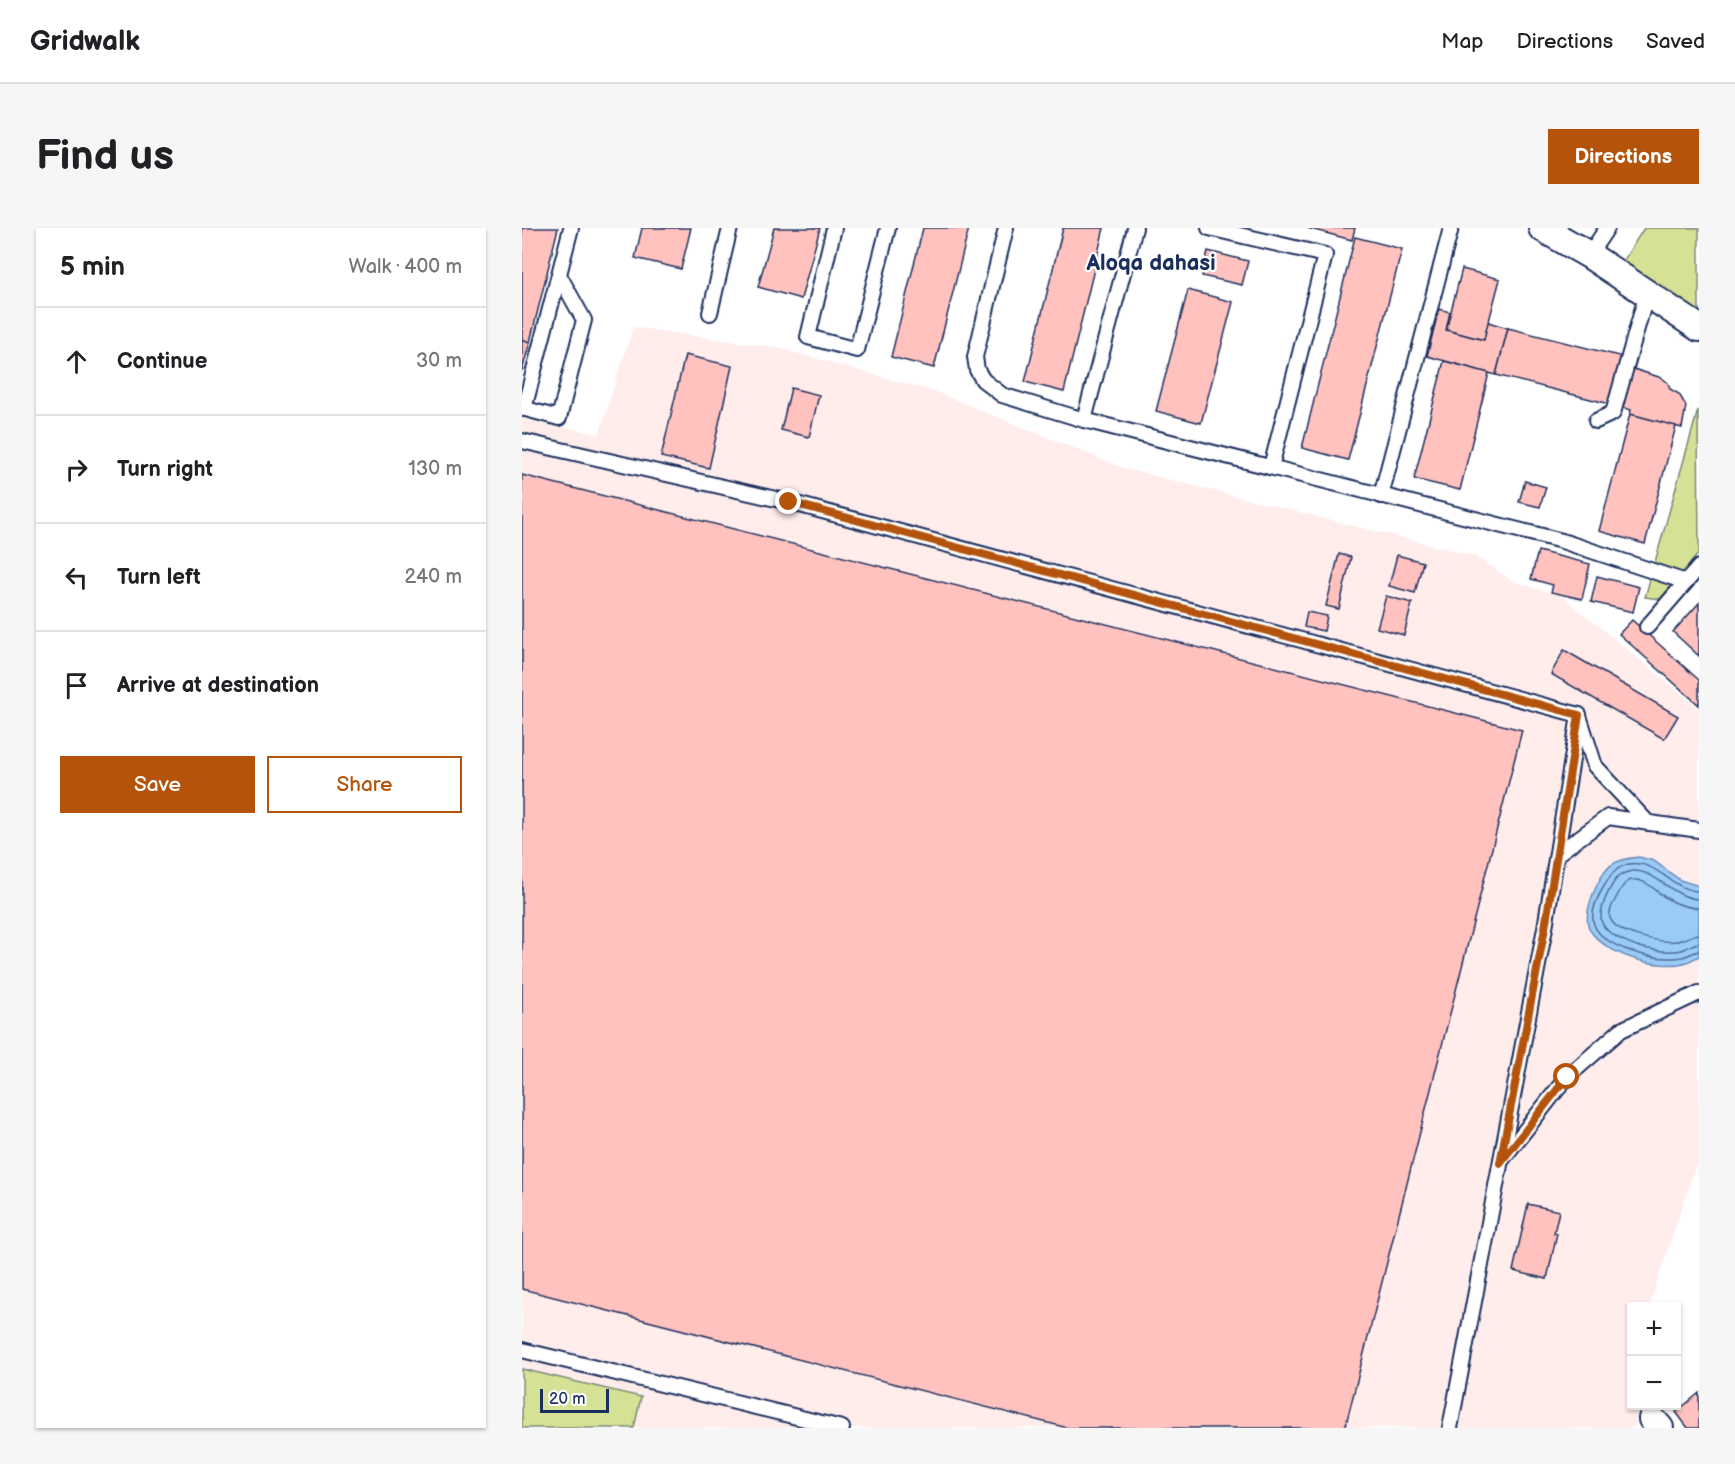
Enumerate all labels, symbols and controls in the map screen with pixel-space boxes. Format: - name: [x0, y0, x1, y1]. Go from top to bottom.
- text: Gridwalk: [30, 25, 140, 58]
- text: Map: [1441, 29, 1484, 54]
- text: Directions: [1517, 29, 1613, 54]
- text: Saved: [1646, 29, 1705, 54]
- button: Directions: [1548, 129, 1699, 184]
- text: Find us: [36, 131, 174, 182]
- district label: Aloqa dahasi: [1085, 250, 1216, 277]
- text: 5 min: [60, 252, 125, 283]
- text: Walk · 400 m: [349, 255, 462, 279]
- icon: ahead: [60, 345, 93, 378]
- text: Continue: [117, 348, 207, 375]
- text: 30 m: [416, 349, 462, 373]
- icon: right: [60, 453, 93, 486]
- text: Turn right: [117, 456, 213, 483]
- text: 130 m: [408, 457, 462, 481]
- route end: [775, 488, 801, 514]
- icon: left: [60, 561, 93, 594]
- text: Turn left: [117, 564, 201, 591]
- text: 240 m: [405, 565, 462, 589]
- icon: arrive: [60, 669, 93, 702]
- text: Arrive at destination: [117, 672, 319, 699]
- button: Save: [60, 756, 255, 813]
- button: Share: [267, 756, 462, 813]
- route start: [1553, 1063, 1579, 1089]
- map controls: [1627, 1302, 1681, 1410]
- button: +: [1627, 1302, 1681, 1356]
- button: −: [1627, 1356, 1681, 1410]
- scale bar: [540, 1386, 609, 1414]
- text: 20 m: [549, 1390, 585, 1409]

